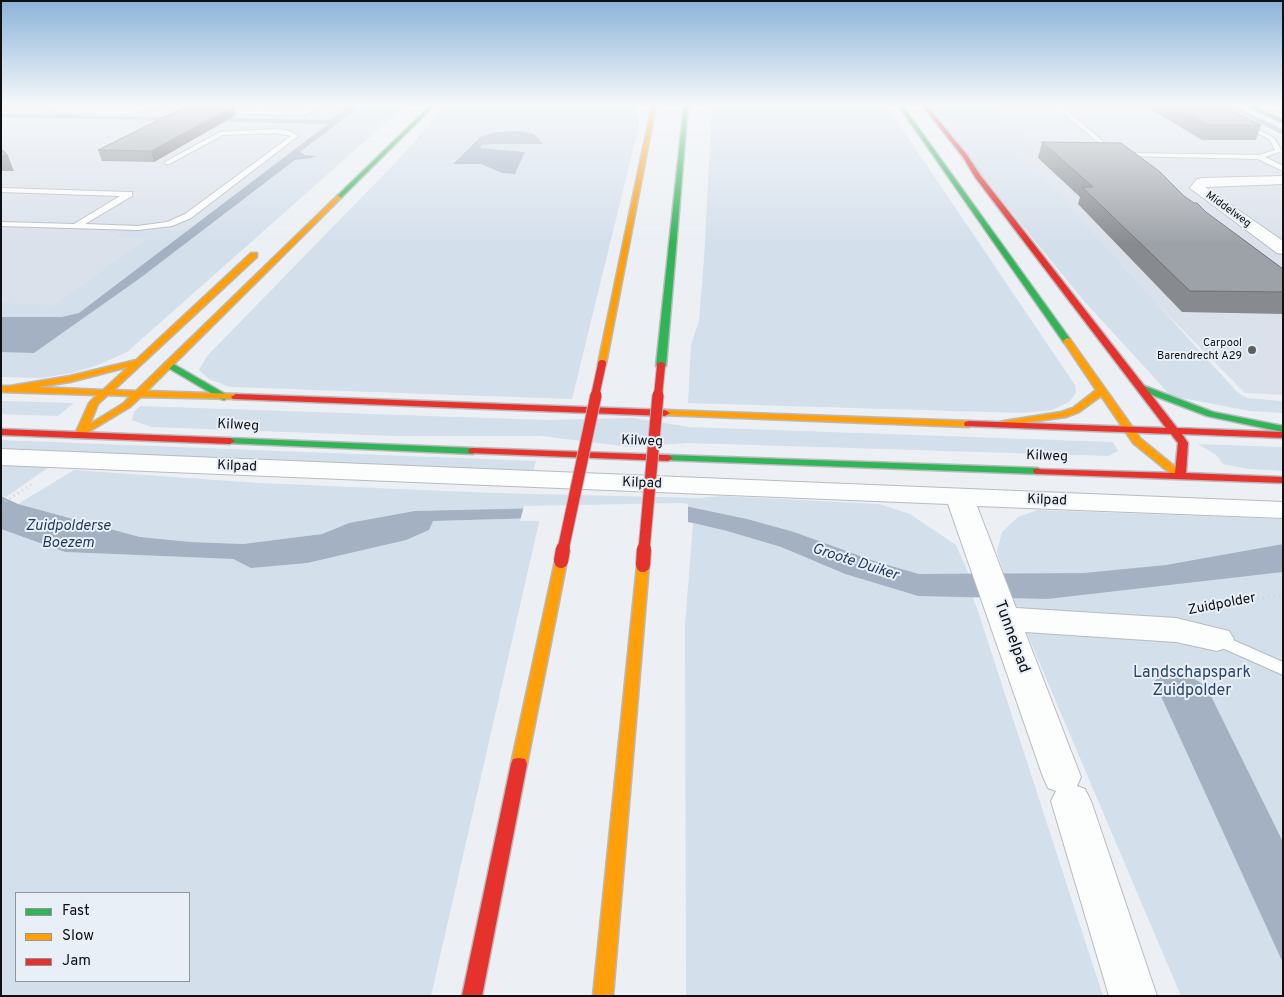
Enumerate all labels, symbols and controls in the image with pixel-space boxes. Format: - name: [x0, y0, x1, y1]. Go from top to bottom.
- street label: Middelweg: [1203, 189, 1253, 231]
- place label: Carpool Barendrecht A29: [1157, 337, 1242, 363]
- marker: Carpool Barendrecht A29: [1246, 344, 1258, 356]
- street label: Kilweg: [217, 417, 259, 435]
- street label: Kilweg: [621, 433, 663, 451]
- street label: Kilweg: [1026, 448, 1068, 466]
- street label: Kilpad: [217, 458, 257, 476]
- street label: Kilpad: [622, 475, 662, 493]
- street label: Kilpad: [1027, 492, 1067, 510]
- water label: Zuidpolderse Boezem: [25, 518, 111, 553]
- water label: Groote Duiker: [810, 541, 900, 585]
- street label: Zuidpolder: [1187, 590, 1257, 620]
- street label: Tunnelpad: [989, 598, 1033, 676]
- park label: Landschapspark Zuidpolder: [1133, 664, 1251, 702]
- legend: [15, 892, 190, 982]
- text: Fast: [62, 902, 90, 921]
- text: Slow: [62, 927, 94, 946]
- text: Jam: [62, 952, 91, 971]

